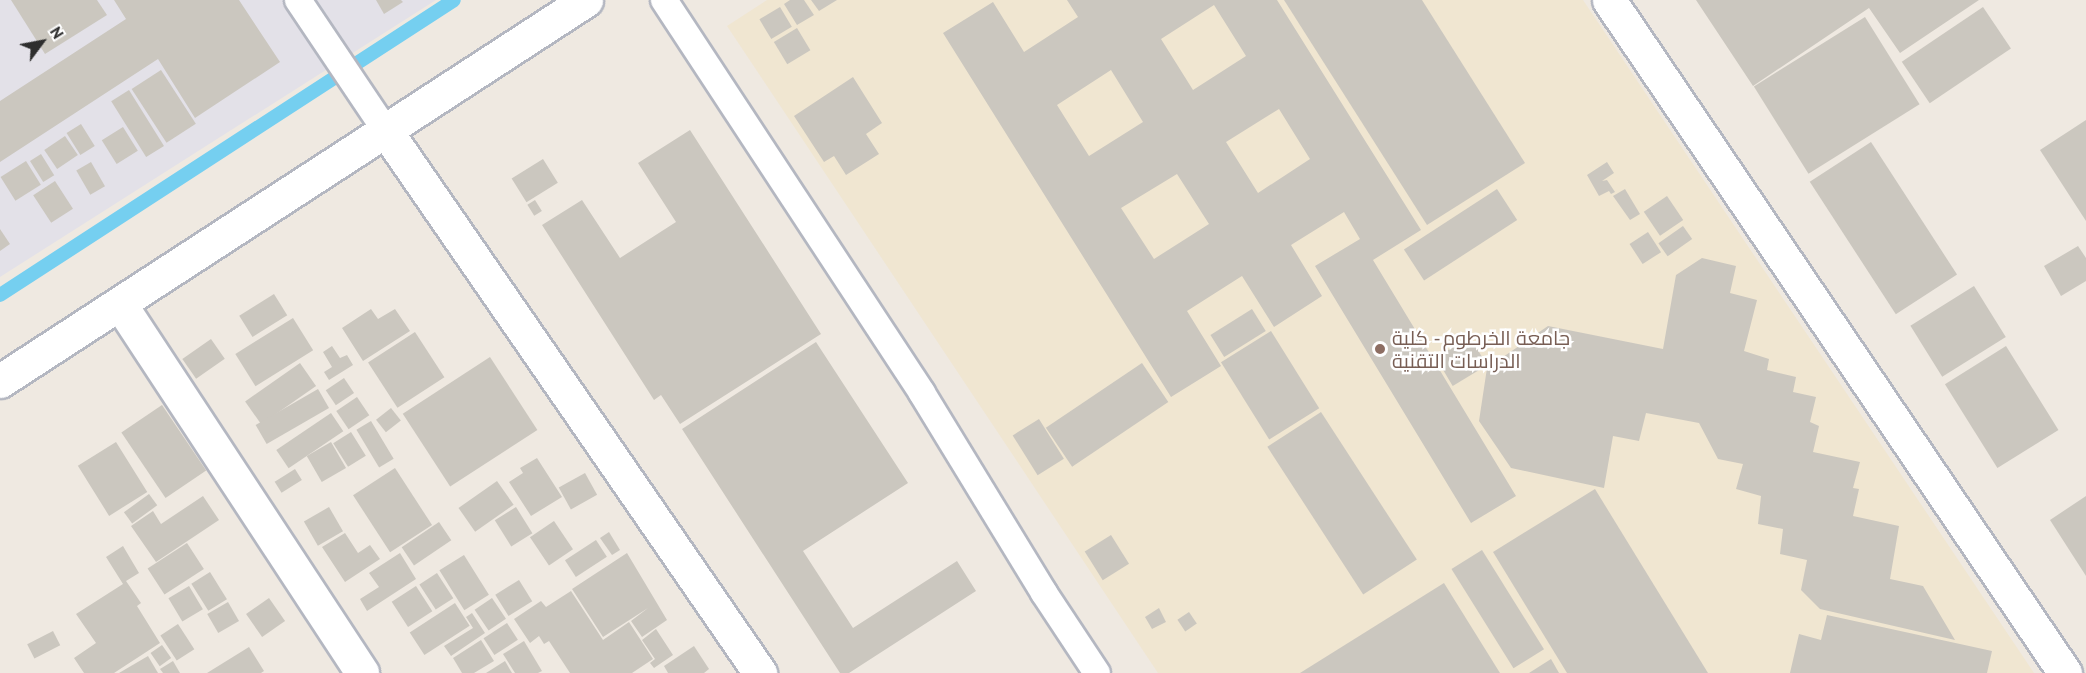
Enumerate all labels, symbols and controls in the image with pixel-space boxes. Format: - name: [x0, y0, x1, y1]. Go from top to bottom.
- north arrow: [12, 12, 72, 72]
- text: N: [46, 23, 69, 42]
- place label: جامعة الخرطوم - كلية الدراسات التقنية: [1392, 326, 1573, 373]
- marker: جامعة الخرطوم - كلية الدراسات التقنية: [1373, 342, 1387, 356]

